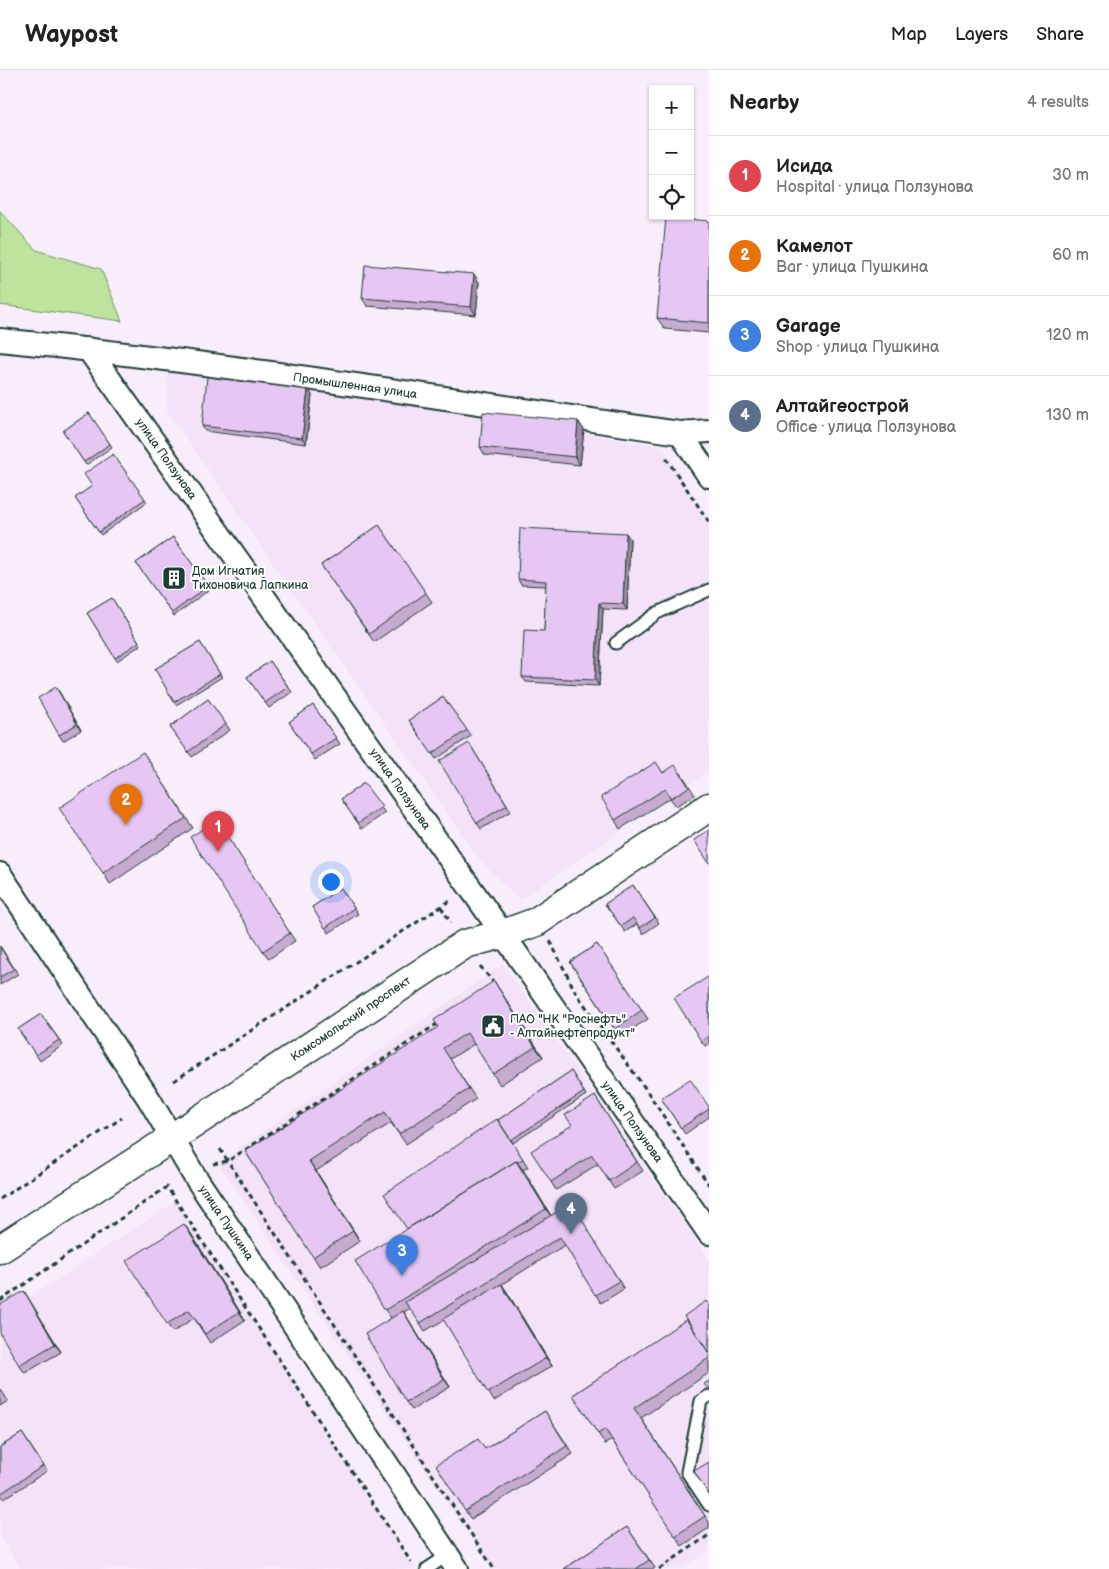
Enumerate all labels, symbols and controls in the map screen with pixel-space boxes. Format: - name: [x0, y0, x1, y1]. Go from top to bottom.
- text: Waypost: [25, 20, 118, 49]
- text: Map: [891, 24, 927, 45]
- text: Layers: [955, 24, 1008, 45]
- text: Share: [1036, 24, 1084, 45]
- map controls: [649, 85, 694, 220]
- button: +: [649, 85, 694, 130]
- text: Nearby: [729, 90, 799, 115]
- text: 4 results: [1027, 93, 1089, 112]
- button: −: [649, 130, 694, 175]
- text: Исида: [776, 155, 833, 178]
- text: 1: [742, 166, 748, 185]
- text: 30 m: [1052, 166, 1089, 185]
- button: locate: [649, 175, 694, 220]
- text: Hospital · улица Ползунова: [776, 178, 973, 197]
- text: Камелот: [776, 235, 853, 258]
- text: 2: [740, 246, 750, 265]
- text: 60 m: [1052, 246, 1089, 265]
- text: Bar · улица Пушкина: [776, 258, 928, 277]
- text: Garage: [776, 315, 841, 338]
- text: 3: [740, 326, 750, 345]
- text: 120 m: [1046, 326, 1089, 345]
- text: Shop · улица Пушкина: [776, 338, 940, 357]
- street label: Промышленная улица: [292, 370, 418, 402]
- text: Алтайгеострой: [776, 395, 909, 418]
- text: 4: [740, 406, 750, 425]
- text: 130 m: [1046, 406, 1089, 425]
- street label: улица Ползунова: [132, 415, 200, 503]
- text: Office · улица Ползунова: [776, 418, 956, 437]
- place label: Дом Игнатия Тихоновича Лапкина: [192, 564, 308, 593]
- building icon: Дом Игнатия Тихоновича Лапкина: [161, 565, 187, 591]
- street label: улица Ползунова: [366, 745, 434, 833]
- pin: 2: [110, 784, 142, 825]
- pin: 1: [202, 811, 234, 852]
- your location: [318, 869, 344, 895]
- street label: Комсомольский проспект: [288, 973, 414, 1065]
- place label: ПАО "НК "Роснефть" - Алтайнефтепродукт": [510, 1012, 635, 1041]
- public building icon: ПАО "НК "Роснефть" - Алтайнефтепродукт": [480, 1013, 506, 1039]
- street label: улица Ползунова: [598, 1078, 666, 1166]
- street label: улица Пушкина: [195, 1183, 257, 1263]
- pin: 4: [555, 1193, 587, 1234]
- pin: 3: [386, 1235, 418, 1276]

